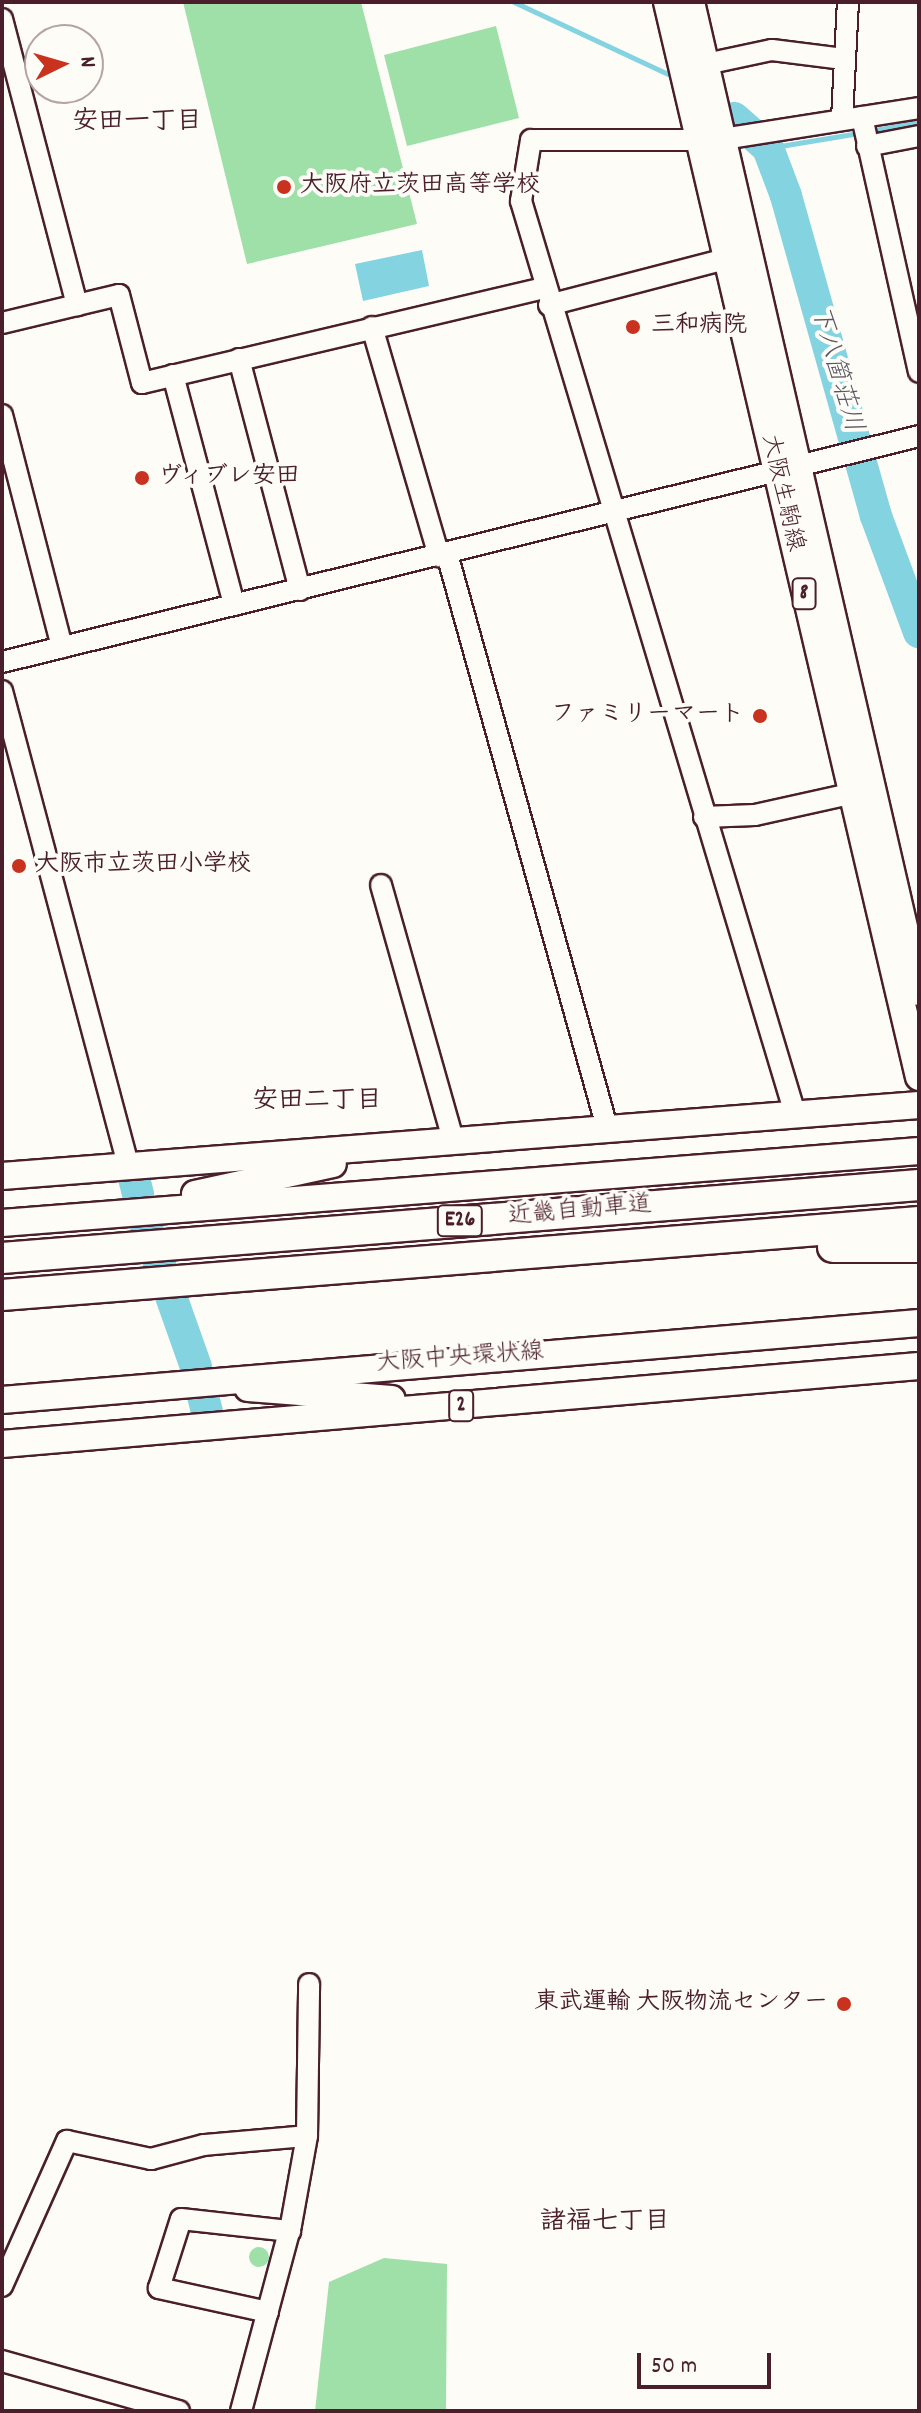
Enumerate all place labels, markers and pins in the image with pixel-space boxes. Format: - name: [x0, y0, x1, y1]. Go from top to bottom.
- place label: 大阪府立茨田高等学校: [300, 173, 540, 201]
- marker: 大阪府立茨田高等学校: [275, 178, 293, 196]
- place label: 三和病院: [651, 313, 747, 341]
- marker: 三和病院: [622, 316, 644, 338]
- place label: ヴィブレ安田: [158, 464, 302, 492]
- marker: ヴィブレ安田: [133, 469, 151, 487]
- place label: ファミリーマート: [552, 702, 744, 730]
- marker: ファミリーマート: [751, 707, 769, 725]
- place label: 大阪市立茨田小学校: [35, 852, 251, 880]
- marker: 大阪市立茨田小学校: [10, 857, 28, 875]
- place label: 東武運輸 大阪物流センター: [535, 1990, 828, 2018]
- marker: 東武運輸 大阪物流センター: [835, 1995, 853, 2013]

